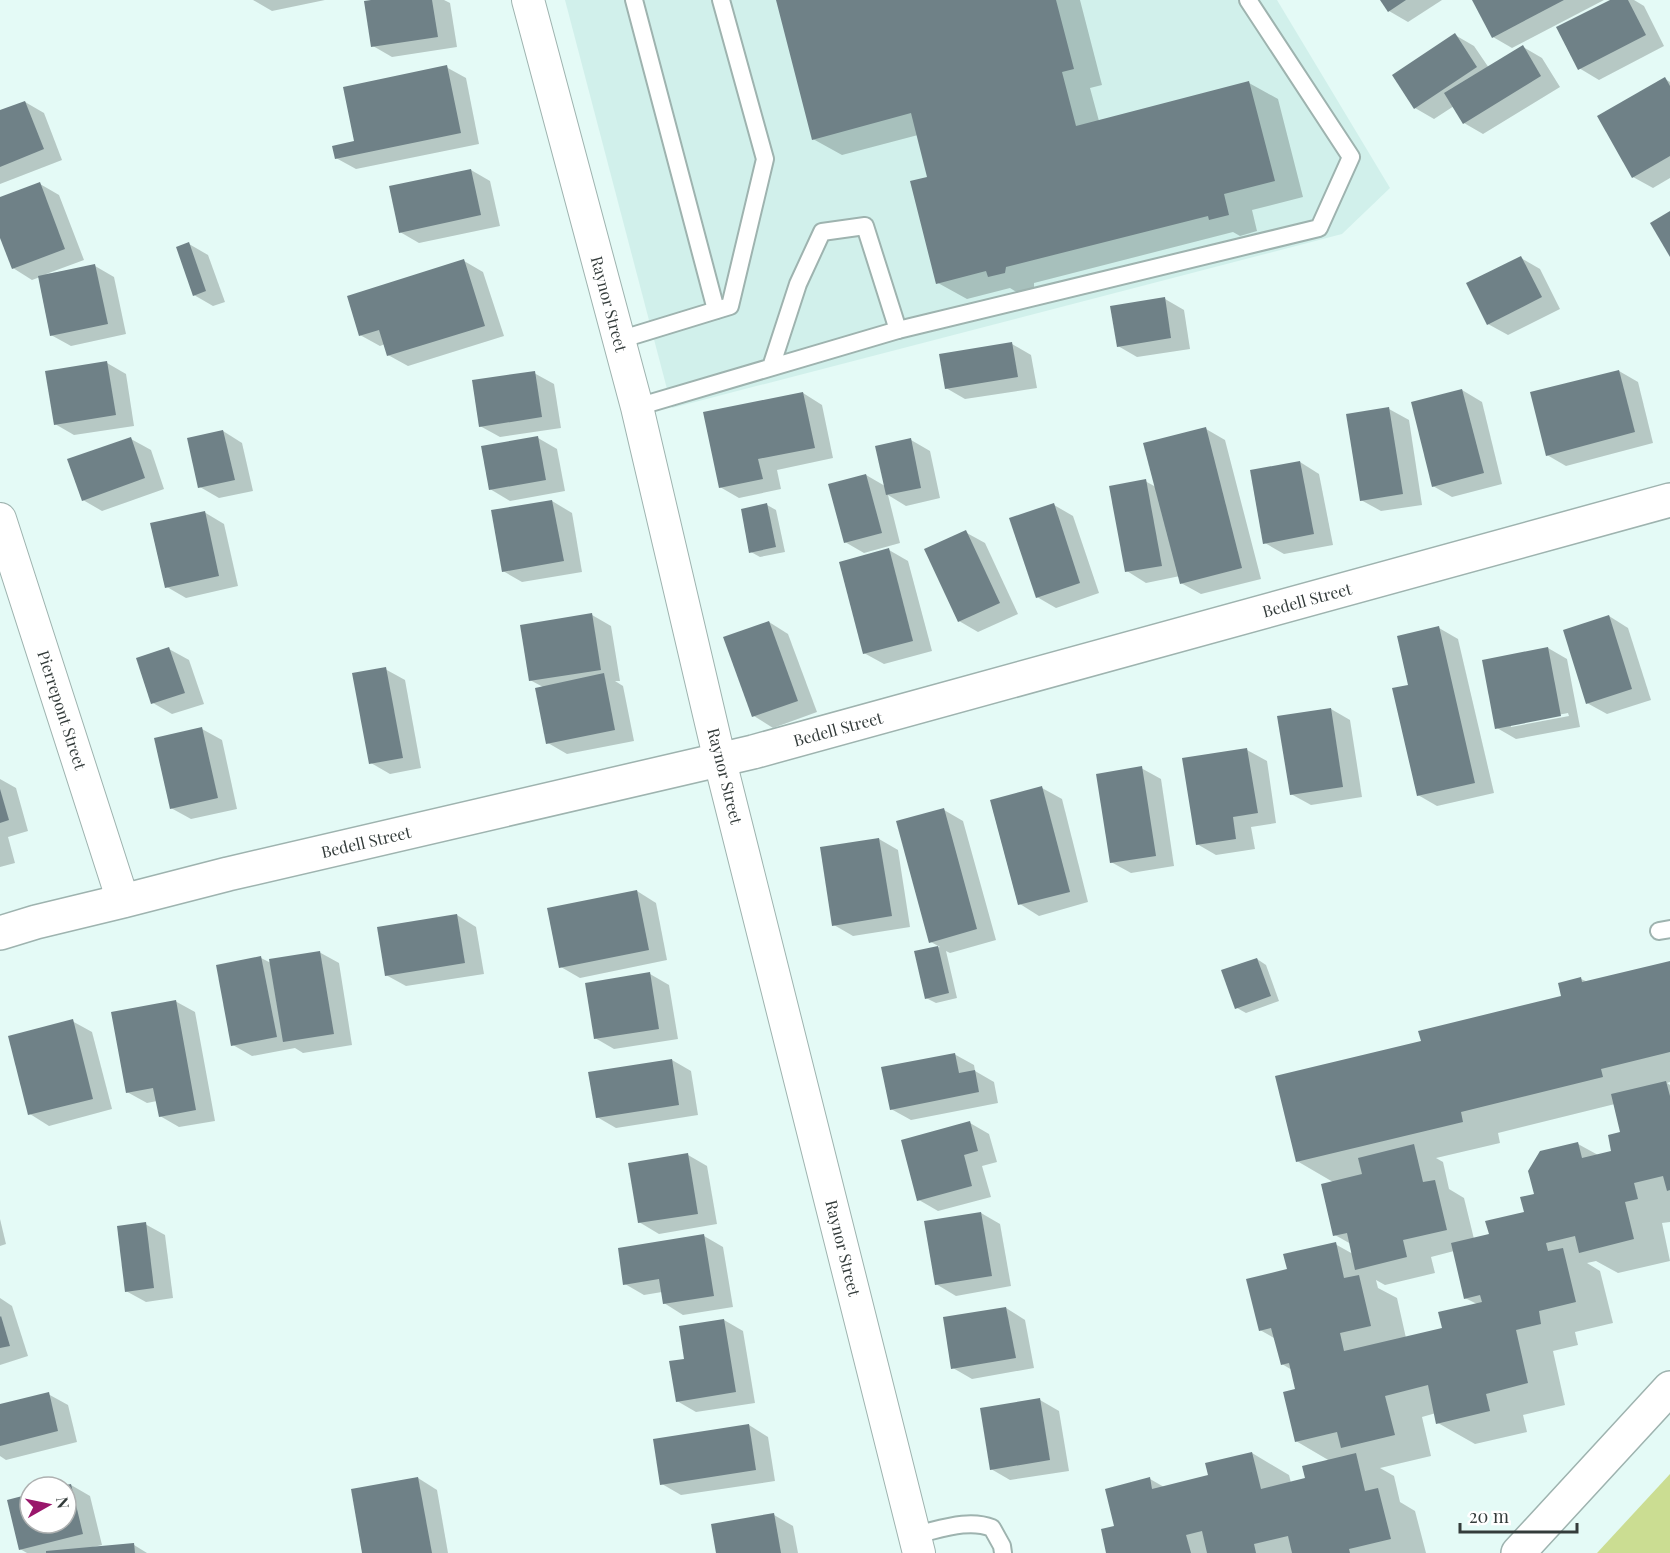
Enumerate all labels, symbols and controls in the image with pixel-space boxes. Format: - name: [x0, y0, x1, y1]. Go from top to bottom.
- street label: Raynor Street: [587, 254, 632, 354]
- street label: Bedell Street: [1260, 577, 1354, 622]
- street label: Pierrepont Street: [33, 648, 92, 772]
- street label: Bedell Street: [791, 706, 885, 751]
- street label: Raynor Street: [703, 726, 748, 826]
- street label: Bedell Street: [319, 821, 413, 862]
- street label: Raynor Street: [821, 1198, 866, 1298]
- north arrow: [18, 1475, 78, 1535]
- text: N: [52, 1495, 75, 1510]
- scale bar: [1460, 1496, 1577, 1534]
- text: 20 m: [1469, 1504, 1509, 1528]

